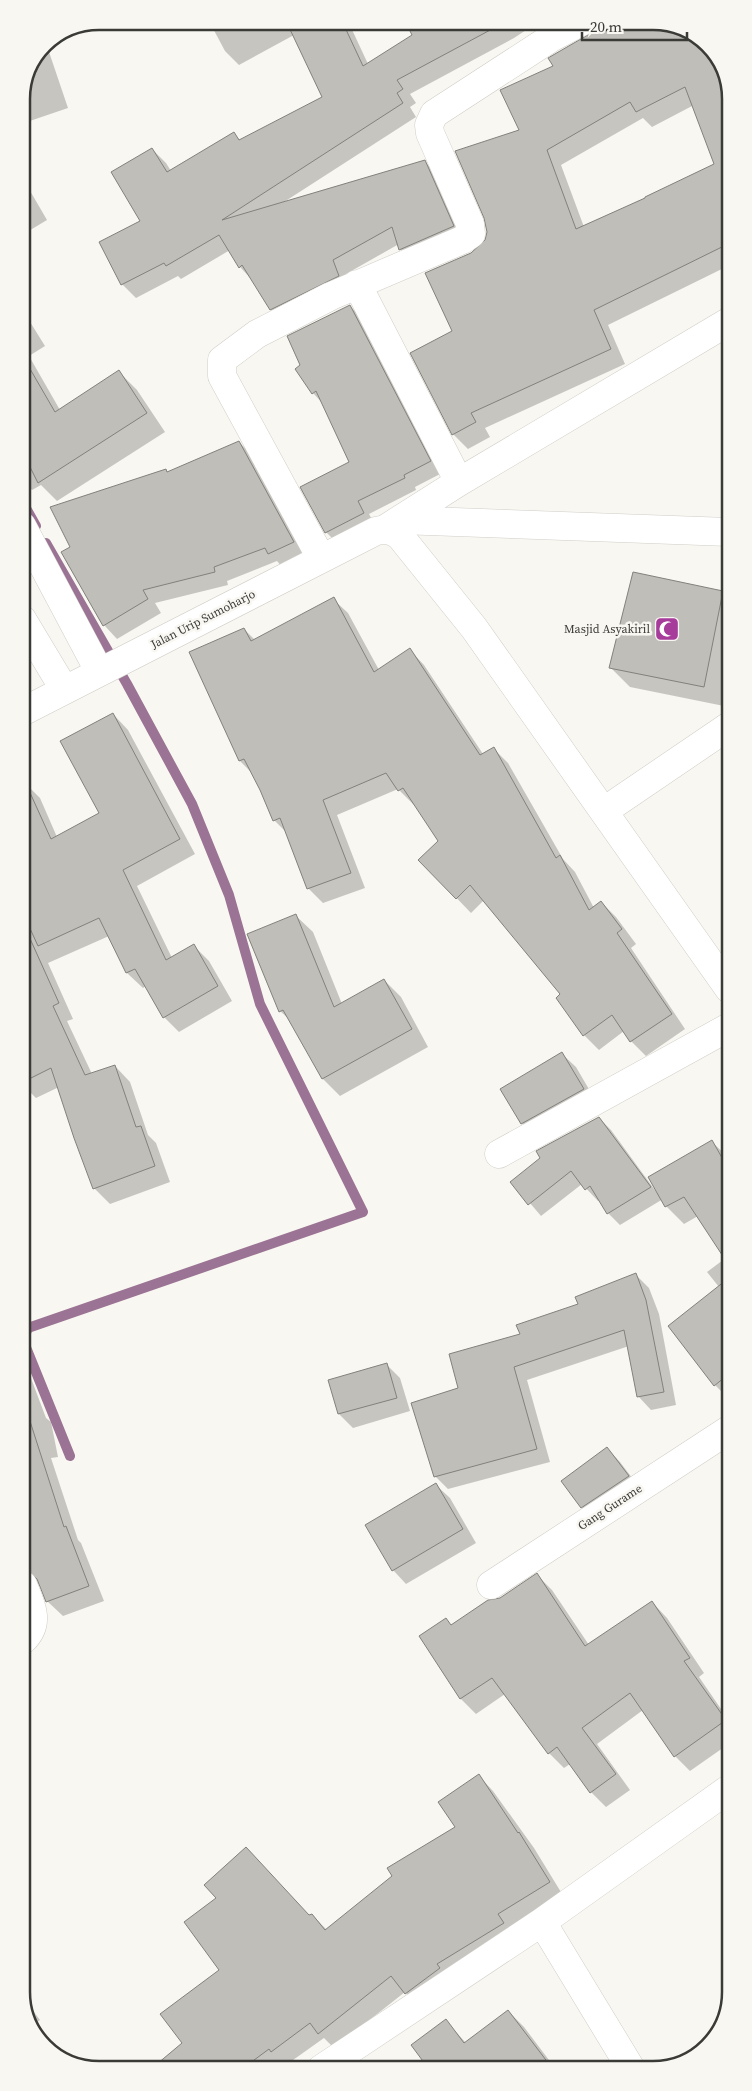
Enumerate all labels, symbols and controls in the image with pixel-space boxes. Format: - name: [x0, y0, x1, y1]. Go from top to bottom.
- scale bar: [582, 10, 687, 42]
- text: 20 m: [590, 16, 622, 37]
- street label: Jalan Urip Sumoharjo: [147, 586, 258, 653]
- mosque icon: Masjid Asyakiril: [654, 616, 680, 642]
- place label: Masjid Asyakiril: [564, 621, 650, 637]
- street label: Gang Gurame: [575, 1480, 645, 1534]

